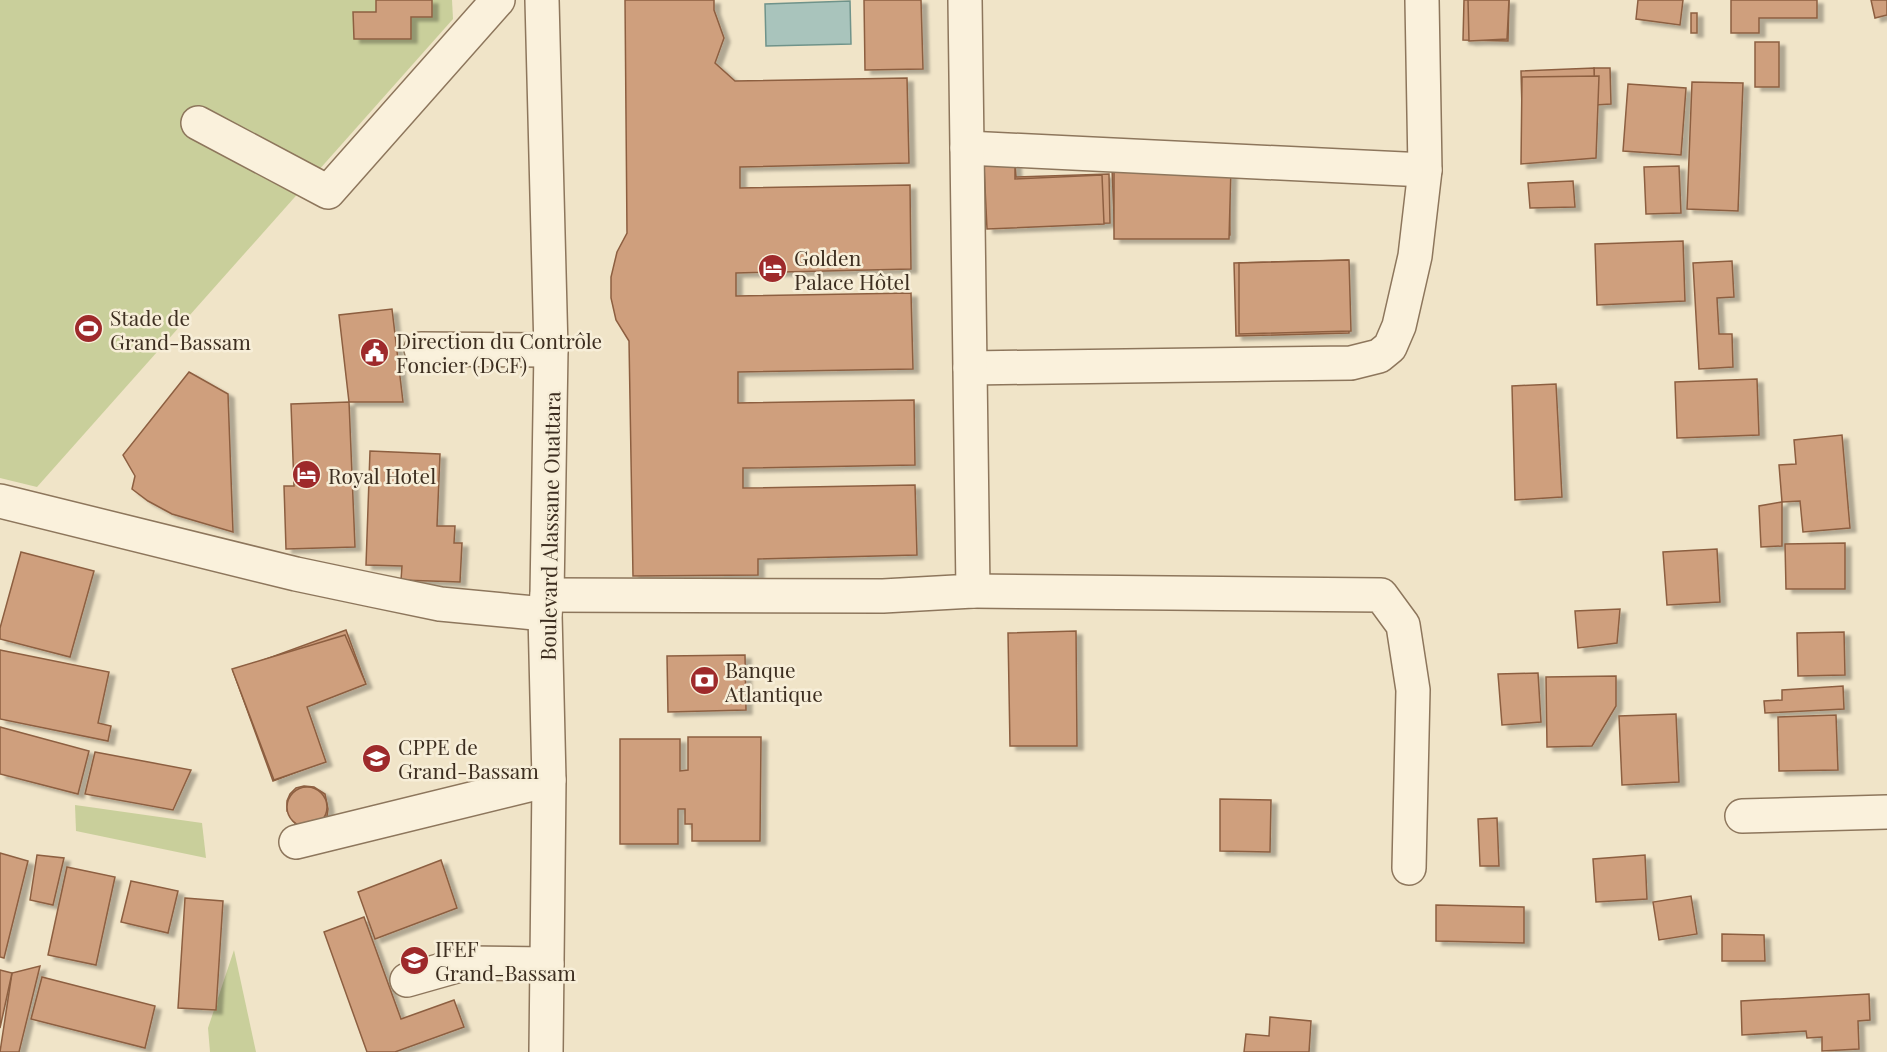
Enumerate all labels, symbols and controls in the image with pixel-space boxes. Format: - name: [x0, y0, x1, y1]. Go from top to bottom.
- place label: Golden Palace Hôtel: [794, 243, 910, 295]
- hotel icon: Golden Palace Hôtel: [757, 253, 789, 285]
- place label: Stade de Grand-Bassam: [110, 303, 251, 355]
- sports icon: Stade de Grand-Bassam: [73, 313, 105, 345]
- place label: Direction du Contrôle Foncier (DCF): [396, 326, 602, 378]
- public building icon: Direction du Contrôle Foncier (DCF): [359, 336, 391, 368]
- street label: Boulevard Alassane Ouattara: [533, 391, 565, 661]
- hotel icon: Royal Hotel: [291, 459, 323, 491]
- place label: Royal Hotel: [328, 461, 436, 489]
- place label: Banque Atlantique: [724, 655, 823, 707]
- bank icon: Banque Atlantique: [688, 665, 720, 697]
- place label: CPPE de Grand-Bassam: [398, 732, 539, 784]
- school or university icon: CPPE de Grand-Bassam: [361, 742, 393, 774]
- place label: IFEF Grand-Bassam: [435, 934, 576, 986]
- school or university icon: IFEF Grand-Bassam: [398, 944, 430, 976]

